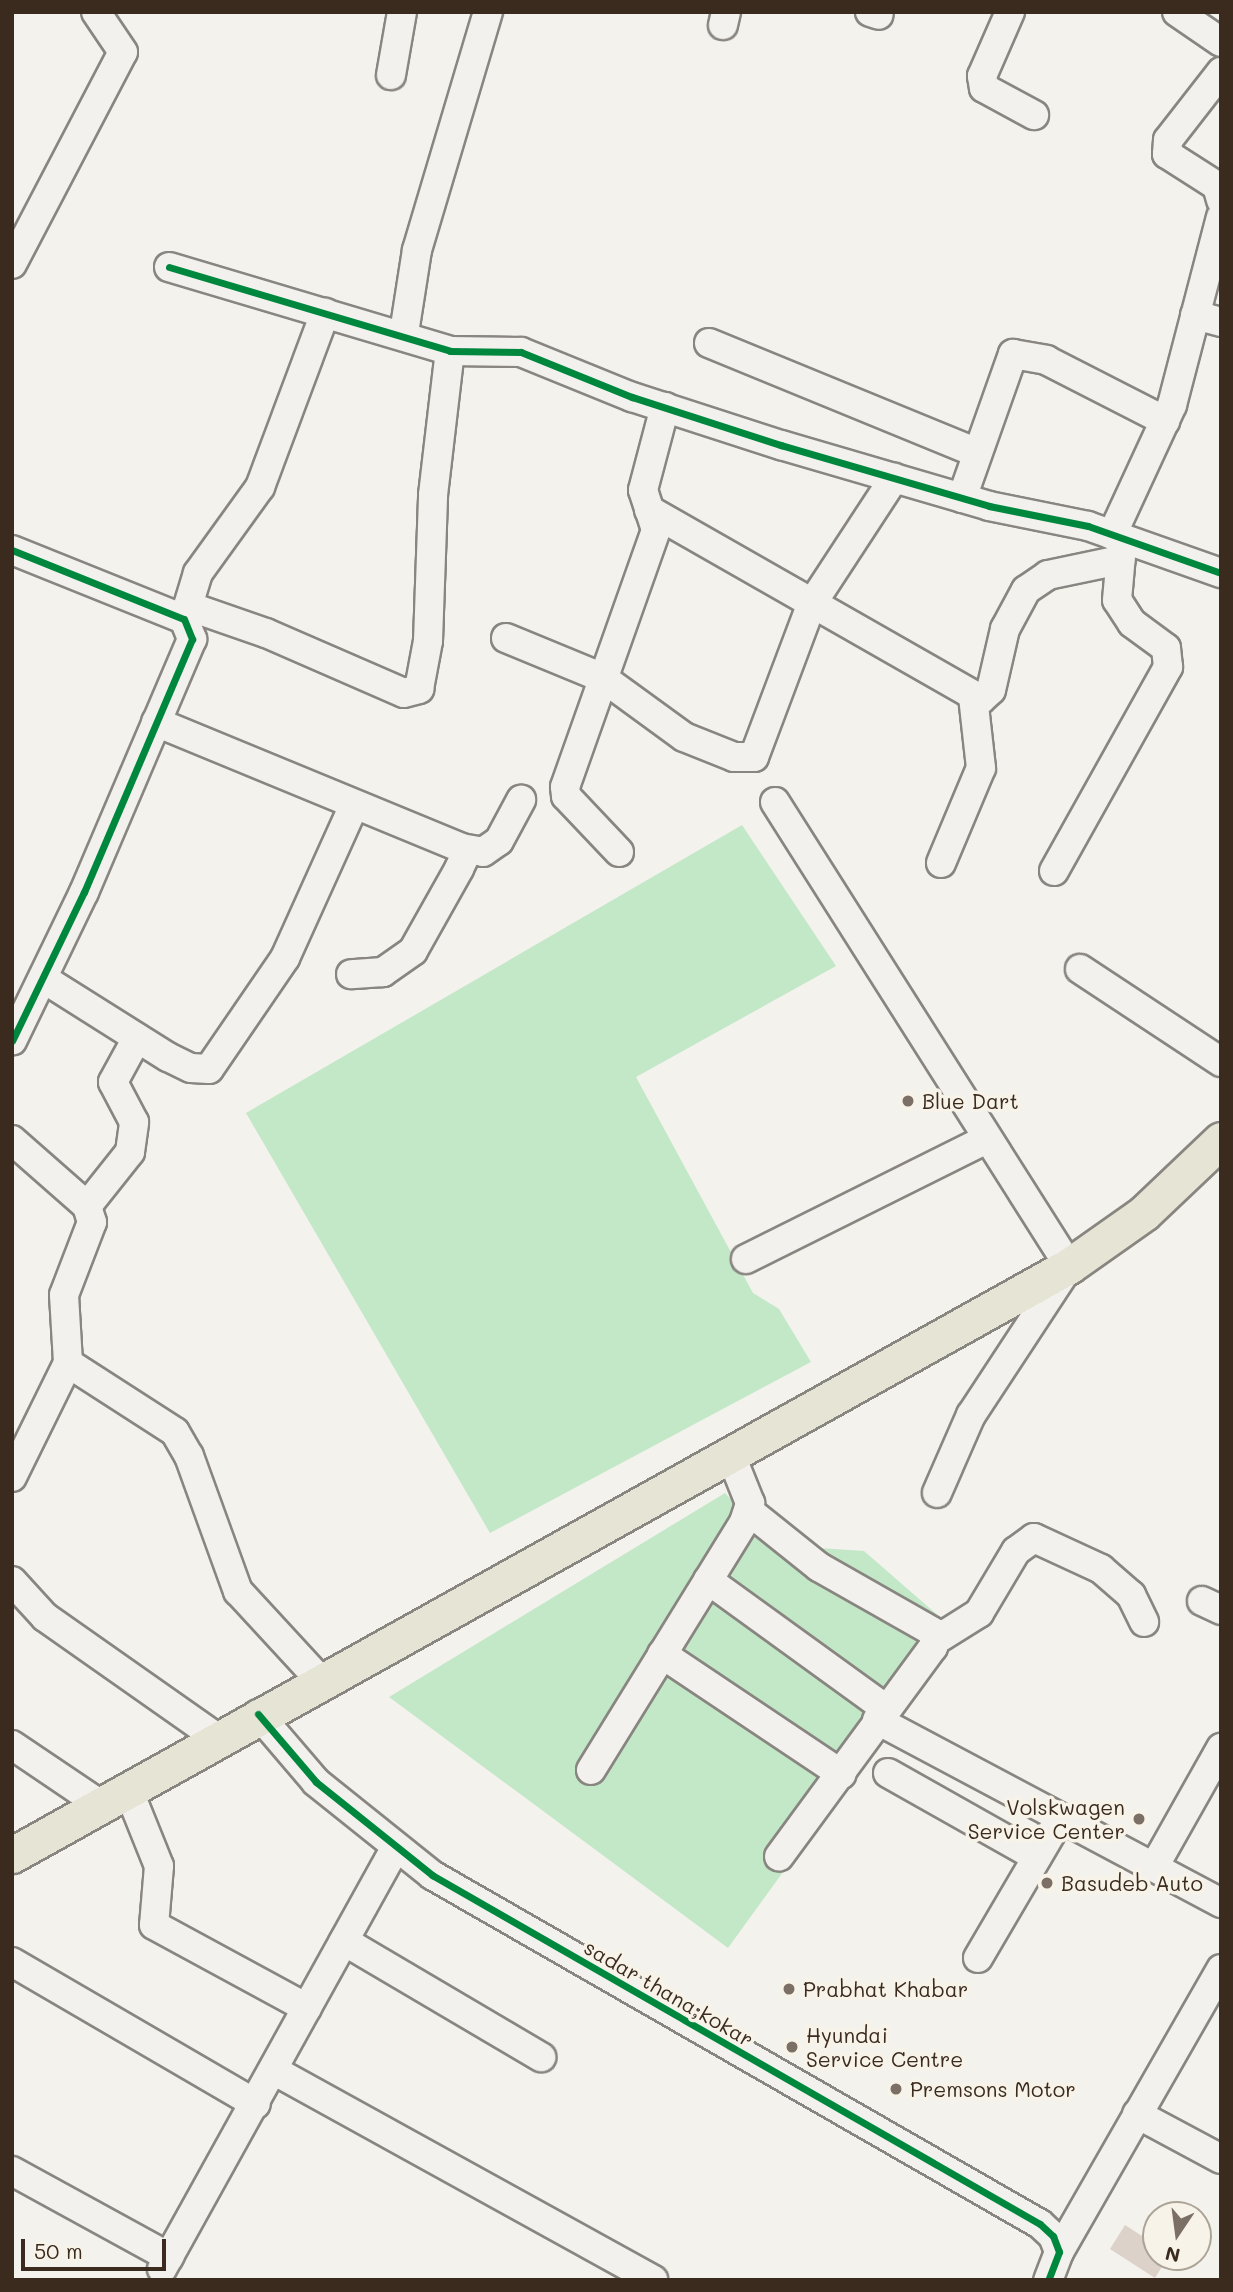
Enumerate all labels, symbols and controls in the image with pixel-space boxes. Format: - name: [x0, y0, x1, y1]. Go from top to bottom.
- place label: Blue Dart: [922, 1088, 1019, 1114]
- marker: Blue Dart: [900, 1093, 916, 1109]
- place label: Volskwagen Service Center: [968, 1794, 1125, 1844]
- marker: Volskwagen Service Center: [1131, 1811, 1147, 1827]
- place label: Basudeb Auto: [1061, 1870, 1203, 1896]
- marker: Basudeb Auto: [1039, 1875, 1055, 1891]
- street label: sadar thana;kokar: [580, 1934, 758, 2052]
- place label: Prabhat Khabar: [803, 1976, 968, 2002]
- marker: Prabhat Khabar: [781, 1981, 797, 1997]
- place label: Hyundai Service Centre: [806, 2022, 963, 2072]
- marker: Hyundai Service Centre: [784, 2039, 800, 2055]
- place label: Premsons Motor: [910, 2076, 1076, 2102]
- marker: Premsons Motor: [888, 2081, 904, 2097]
- north arrow: [1142, 2201, 1212, 2271]
- scale bar: [24, 2226, 170, 2270]
- text: 50 m: [34, 2237, 83, 2264]
- text: N: [1163, 2241, 1182, 2269]

